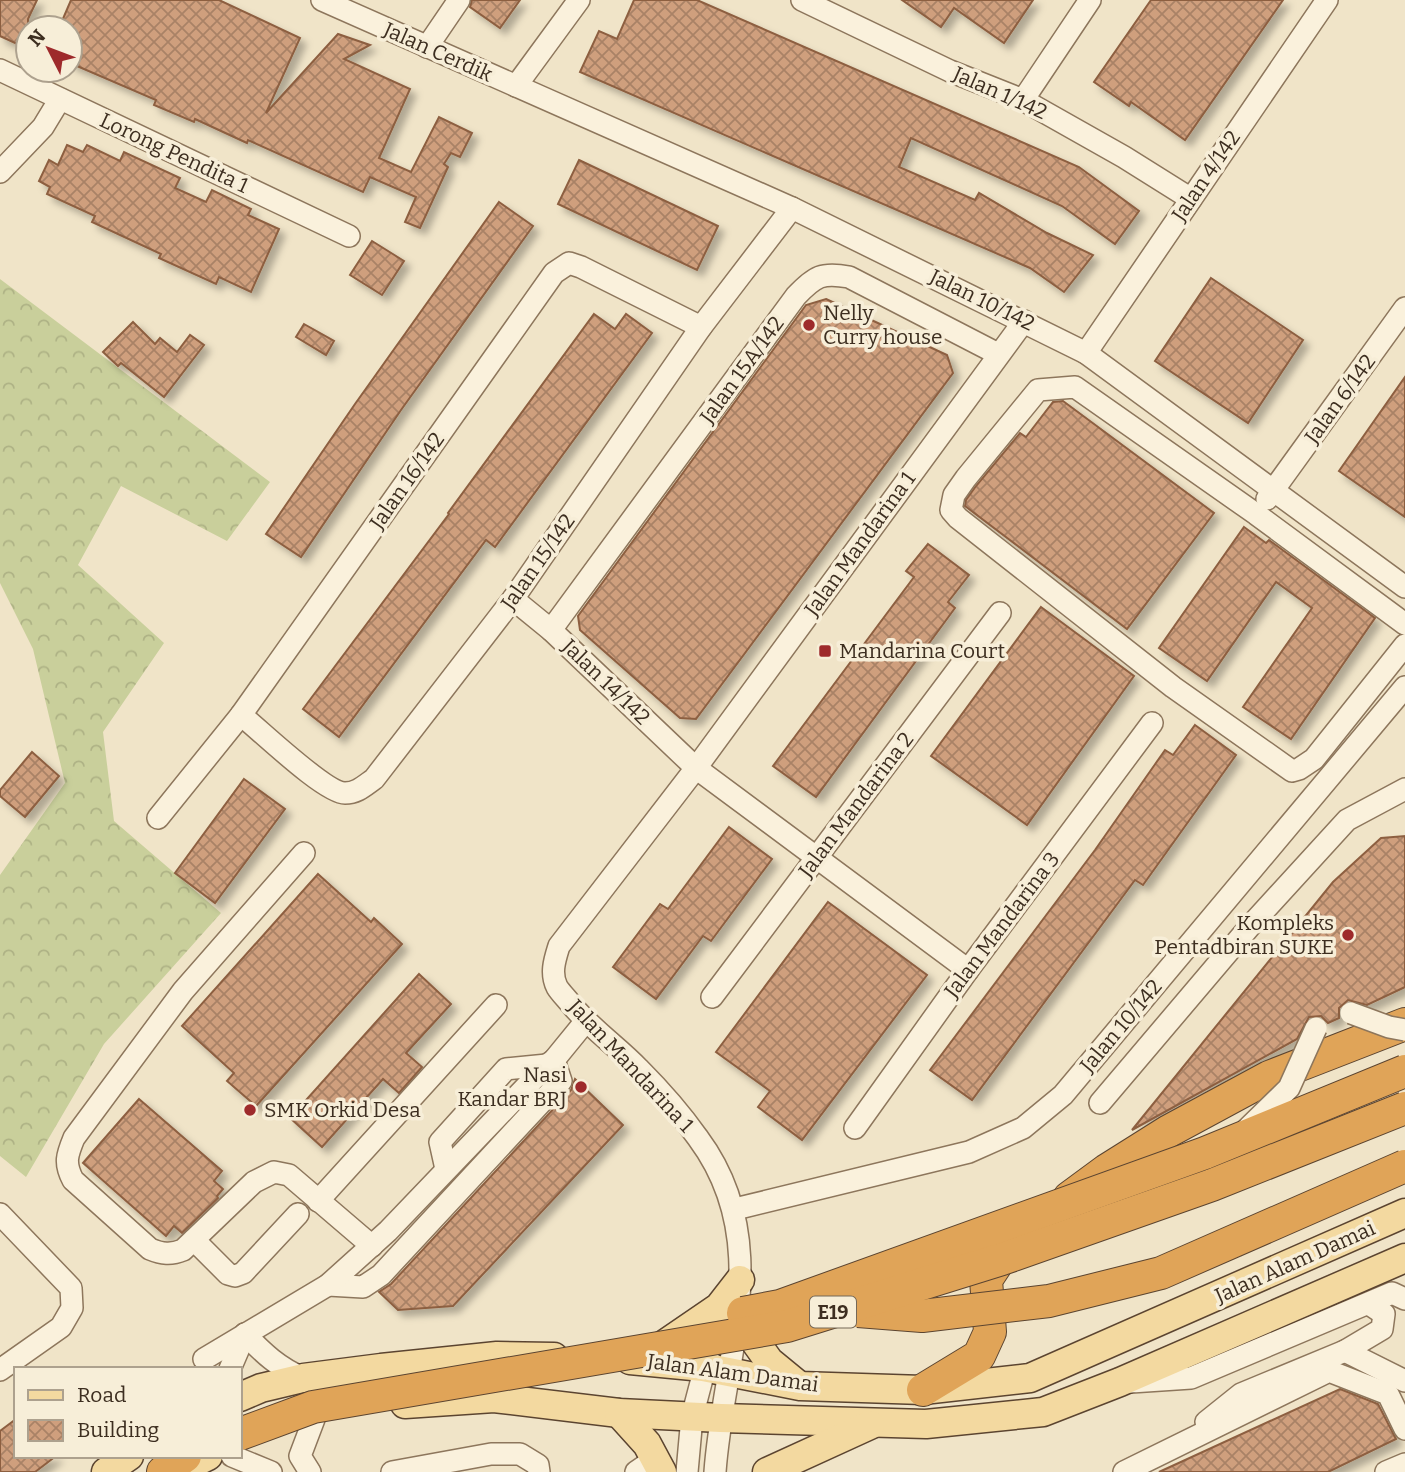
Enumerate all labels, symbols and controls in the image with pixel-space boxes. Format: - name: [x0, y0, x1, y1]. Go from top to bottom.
- north arrow: [14, 14, 84, 84]
- street label: Jalan Cerdik: [379, 16, 497, 88]
- text: N: [23, 25, 50, 51]
- street label: Jalan 1/142: [948, 60, 1051, 125]
- street label: Lorong Pendita 1: [96, 107, 253, 199]
- street label: Jalan 4/142: [1166, 126, 1246, 227]
- street label: Jalan 10/142: [924, 263, 1039, 337]
- place label: Nelly Curry house: [823, 300, 943, 350]
- street label: Jalan 15A/142: [694, 311, 790, 430]
- marker: Nelly Curry house: [801, 317, 817, 333]
- street label: Jalan 6/142: [1298, 349, 1381, 449]
- street label: Jalan 16/142: [364, 427, 450, 535]
- street label: Jalan Mandarina 1: [798, 466, 921, 622]
- street label: Jalan 15/142: [495, 509, 581, 616]
- street label: Jalan 14/142: [556, 633, 655, 730]
- place label: Mandarina Court: [839, 638, 1005, 664]
- marker: Mandarina Court: [817, 643, 833, 659]
- street label: Jalan Mandarina 2: [792, 727, 919, 884]
- street label: Jalan Mandarina 3: [938, 847, 1065, 1004]
- place label: Kompleks Pentadbiran SUKE: [1154, 910, 1334, 960]
- marker: Kompleks Pentadbiran SUKE: [1340, 927, 1356, 943]
- street label: Jalan 10/142: [1074, 974, 1167, 1079]
- street label: Jalan Mandarina 1: [562, 993, 700, 1138]
- place label: Nasi Kandar BRJ: [457, 1062, 567, 1112]
- marker: Nasi Kandar BRJ: [573, 1079, 589, 1095]
- place label: SMK Orkid Desa: [264, 1097, 421, 1123]
- marker: SMK Orkid Desa: [242, 1102, 258, 1118]
- street label: Jalan Alam Damai: [1210, 1215, 1379, 1309]
- road number: E19: [810, 1296, 856, 1328]
- street label: Jalan Alam Damai: [645, 1348, 820, 1398]
- legend: [14, 1367, 242, 1458]
- text: Road: [77, 1382, 126, 1408]
- text: Building: [77, 1417, 160, 1443]

